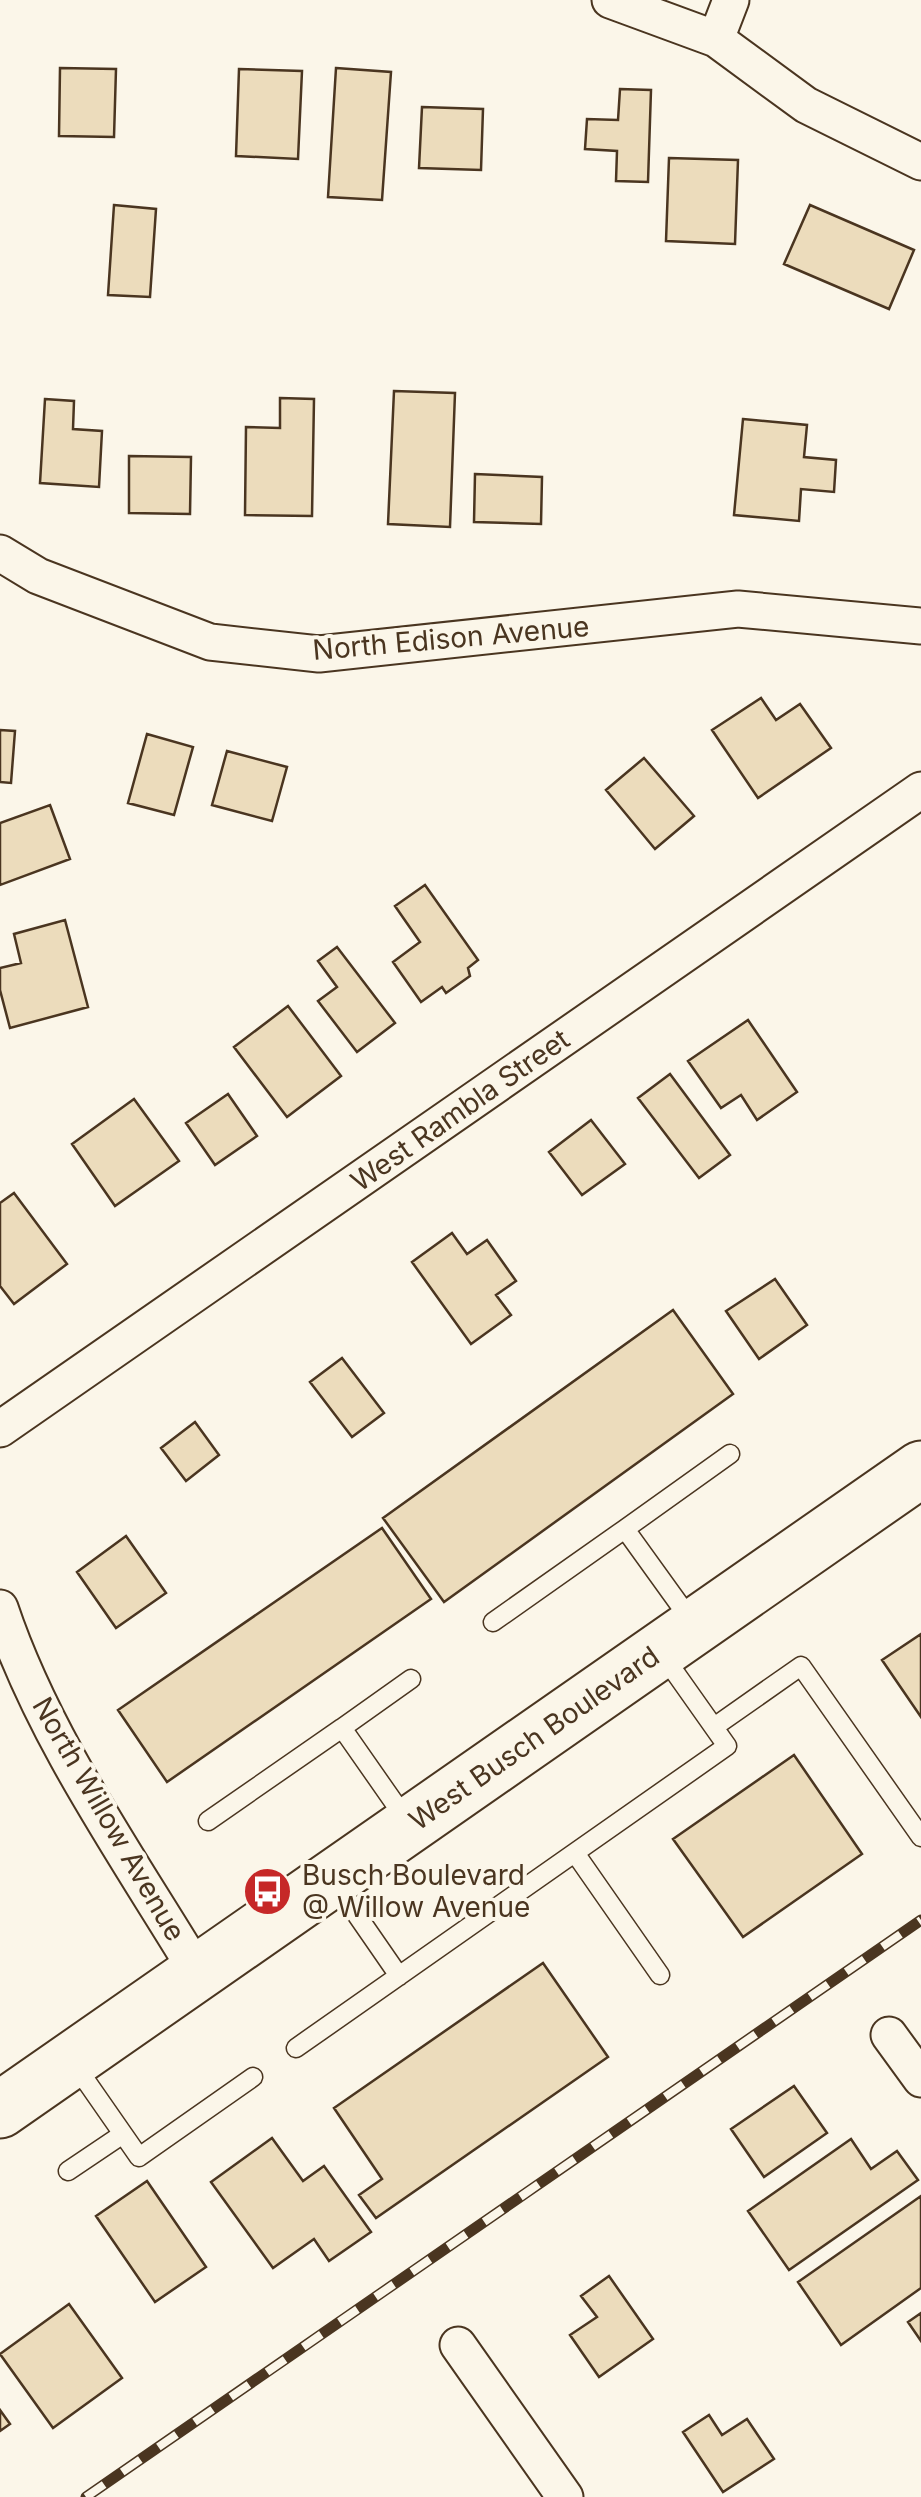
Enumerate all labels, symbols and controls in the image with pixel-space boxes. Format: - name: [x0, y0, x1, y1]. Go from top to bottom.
- street label: North Edison Avenue: [311, 609, 591, 667]
- street label: West Rambla Street: [344, 1022, 576, 1198]
- street label: West Busch Boulevard: [403, 1639, 665, 1837]
- street label: North Willow Avenue: [25, 1691, 193, 1947]
- place label: Busch Boulevard @ Willow Avenue: [302, 1858, 530, 1924]
- bus stop icon: Busch Boulevard @ Willow Avenue: [241, 1865, 293, 1917]

